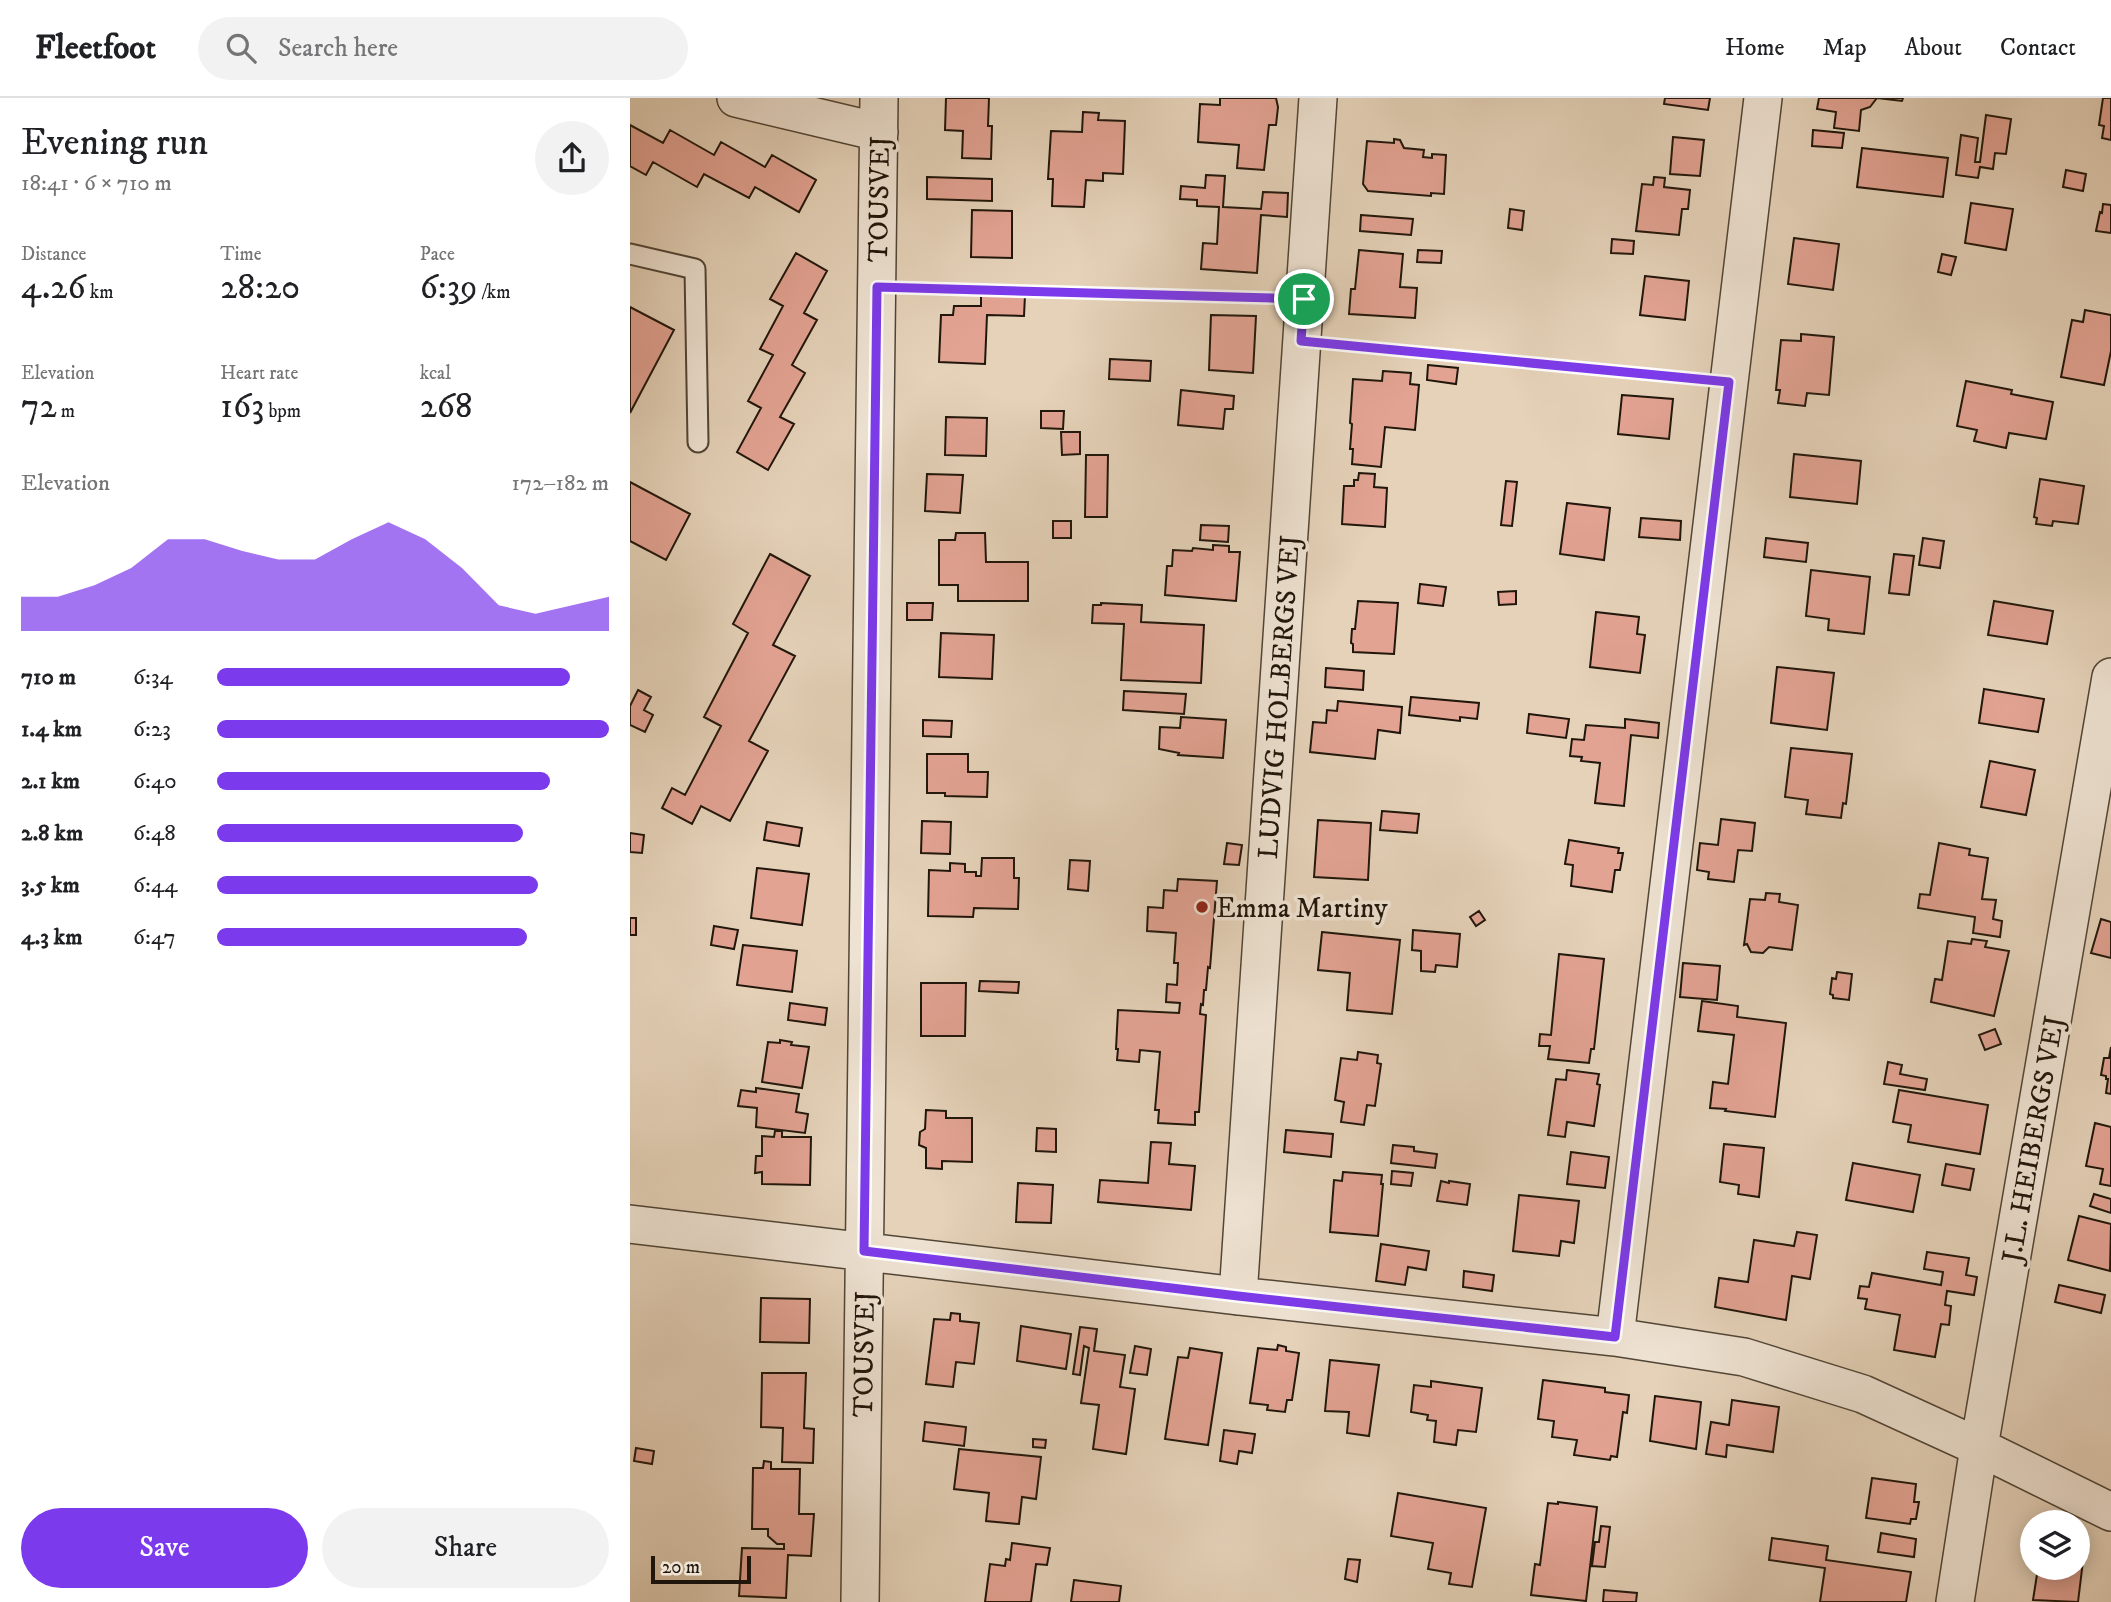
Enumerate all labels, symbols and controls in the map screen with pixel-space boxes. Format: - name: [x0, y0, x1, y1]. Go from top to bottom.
- search box: [198, 17, 688, 80]
- text: Fleetfoot: [35, 28, 156, 69]
- icon: search: [222, 29, 260, 67]
- text: Search here: [278, 32, 398, 65]
- text: Home: [1725, 33, 1784, 63]
- text: Map: [1822, 33, 1867, 63]
- text: About: [1905, 33, 1962, 63]
- text: Contact: [2000, 33, 2076, 63]
- text: Evening run: [21, 119, 208, 167]
- button: share: [535, 121, 609, 195]
- street label: TOUSVEJ: [861, 136, 898, 262]
- text: 18:41 · 6 × 710 m: [21, 169, 172, 198]
- text: Distance: [21, 243, 86, 266]
- text: Time: [220, 243, 262, 266]
- text: Pace: [420, 243, 455, 266]
- text: 4.26: [21, 266, 86, 310]
- text: 28:20: [220, 266, 300, 310]
- text: 6:39: [420, 266, 478, 310]
- pin: [1274, 269, 1334, 329]
- icon: arrive: [1285, 280, 1323, 318]
- text: km: [86, 281, 113, 304]
- text: /km: [478, 281, 510, 304]
- text: Elevation: [21, 362, 95, 385]
- text: Heart rate: [220, 362, 298, 385]
- text: kcal: [420, 362, 451, 385]
- text: 72: [21, 385, 57, 429]
- text: 163: [220, 385, 264, 429]
- text: 268: [420, 385, 473, 429]
- text: m: [57, 400, 75, 423]
- text: bpm: [264, 400, 301, 423]
- text: Elevation: [21, 469, 110, 498]
- text: 172–182 m: [512, 469, 609, 498]
- street label: LUDVIG HOLBERGS VEJ: [1251, 534, 1308, 860]
- text: 710 m: [21, 663, 76, 692]
- text: 6:34: [133, 663, 173, 692]
- text: 1.4 km: [21, 715, 82, 744]
- text: 6:23: [133, 715, 171, 744]
- text: 2.1 km: [21, 767, 80, 796]
- text: 6:40: [133, 767, 177, 796]
- text: 2.8 km: [21, 819, 83, 848]
- text: 6:48: [133, 819, 176, 848]
- text: 3.5 km: [21, 871, 80, 900]
- text: 6:44: [133, 871, 177, 900]
- place label: Emma Martiny: [1216, 891, 1388, 926]
- marker: Emma Martiny: [1194, 899, 1210, 915]
- text: 4.3 km: [21, 923, 82, 952]
- text: 6:47: [133, 923, 176, 952]
- street label: J.L. HEIBERGS VEJ: [1994, 1013, 2072, 1268]
- street label: TOUSVEJ: [846, 1291, 883, 1417]
- button: Save: [21, 1508, 308, 1588]
- button: Share: [322, 1508, 609, 1588]
- map controls: [2020, 1510, 2090, 1580]
- button: layers: [2020, 1510, 2090, 1580]
- scale bar: [651, 1553, 751, 1585]
- text: 20 m: [662, 1556, 700, 1579]

